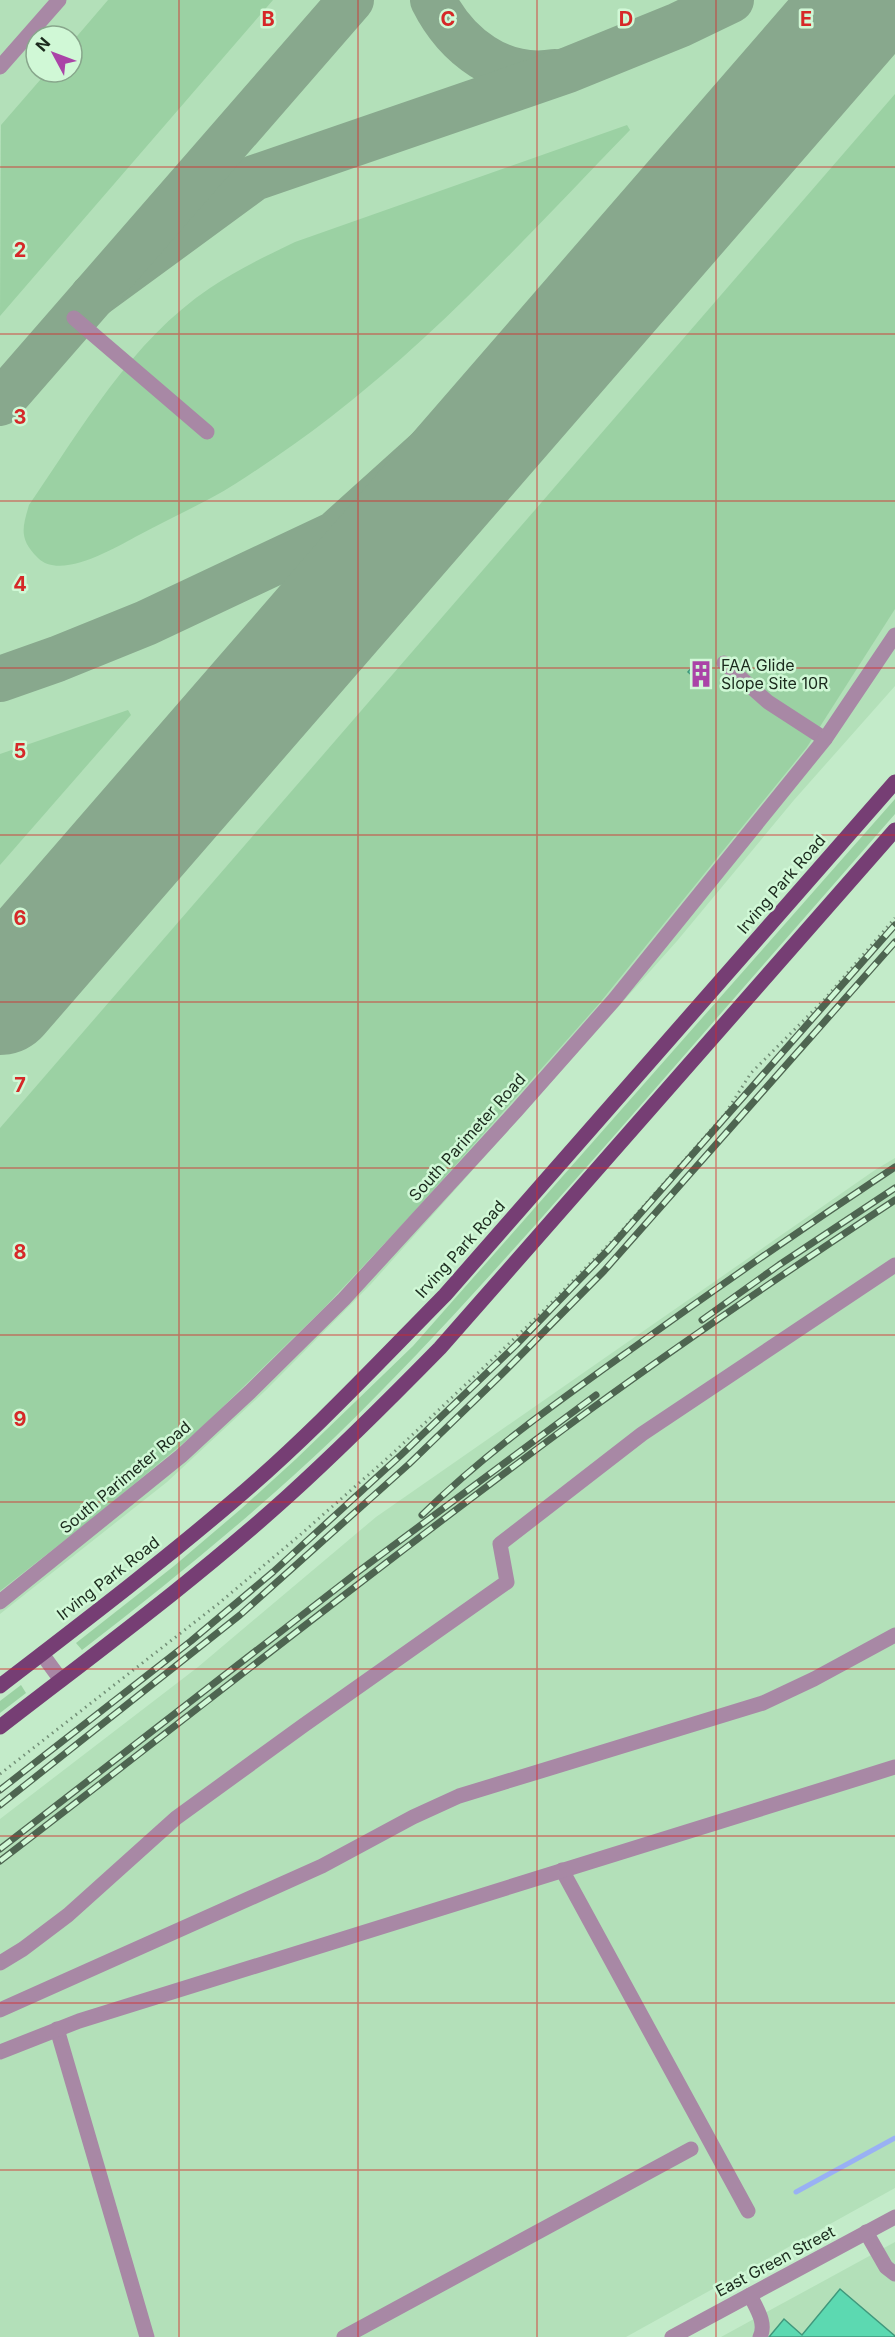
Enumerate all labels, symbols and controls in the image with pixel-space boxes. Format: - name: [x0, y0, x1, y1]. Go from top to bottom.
- text: B: [261, 7, 275, 31]
- text: C: [441, 7, 455, 31]
- text: D: [619, 7, 633, 31]
- text: E: [800, 7, 812, 31]
- north arrow: [24, 24, 84, 84]
- text: N: [31, 33, 54, 55]
- text: 2: [14, 238, 26, 262]
- text: 3: [14, 405, 26, 429]
- text: 4: [13, 572, 27, 596]
- place label: FAA Glide Slope Site 10R: [721, 655, 828, 693]
- building icon: FAA Glide Slope Site 10R: [686, 659, 716, 689]
- text: 5: [14, 739, 26, 763]
- street label: Irving Park Road: [733, 830, 829, 938]
- text: 6: [14, 906, 27, 930]
- street label: South Parimeter Road: [404, 1069, 530, 1205]
- text: 7: [14, 1073, 26, 1097]
- street label: Irving Park Road: [411, 1196, 509, 1302]
- text: 8: [13, 1240, 27, 1264]
- text: 9: [14, 1407, 27, 1431]
- street label: South Parimeter Road: [55, 1416, 195, 1538]
- street label: Irving Park Road: [53, 1532, 163, 1624]
- street label: East Green Street: [712, 2221, 838, 2301]

